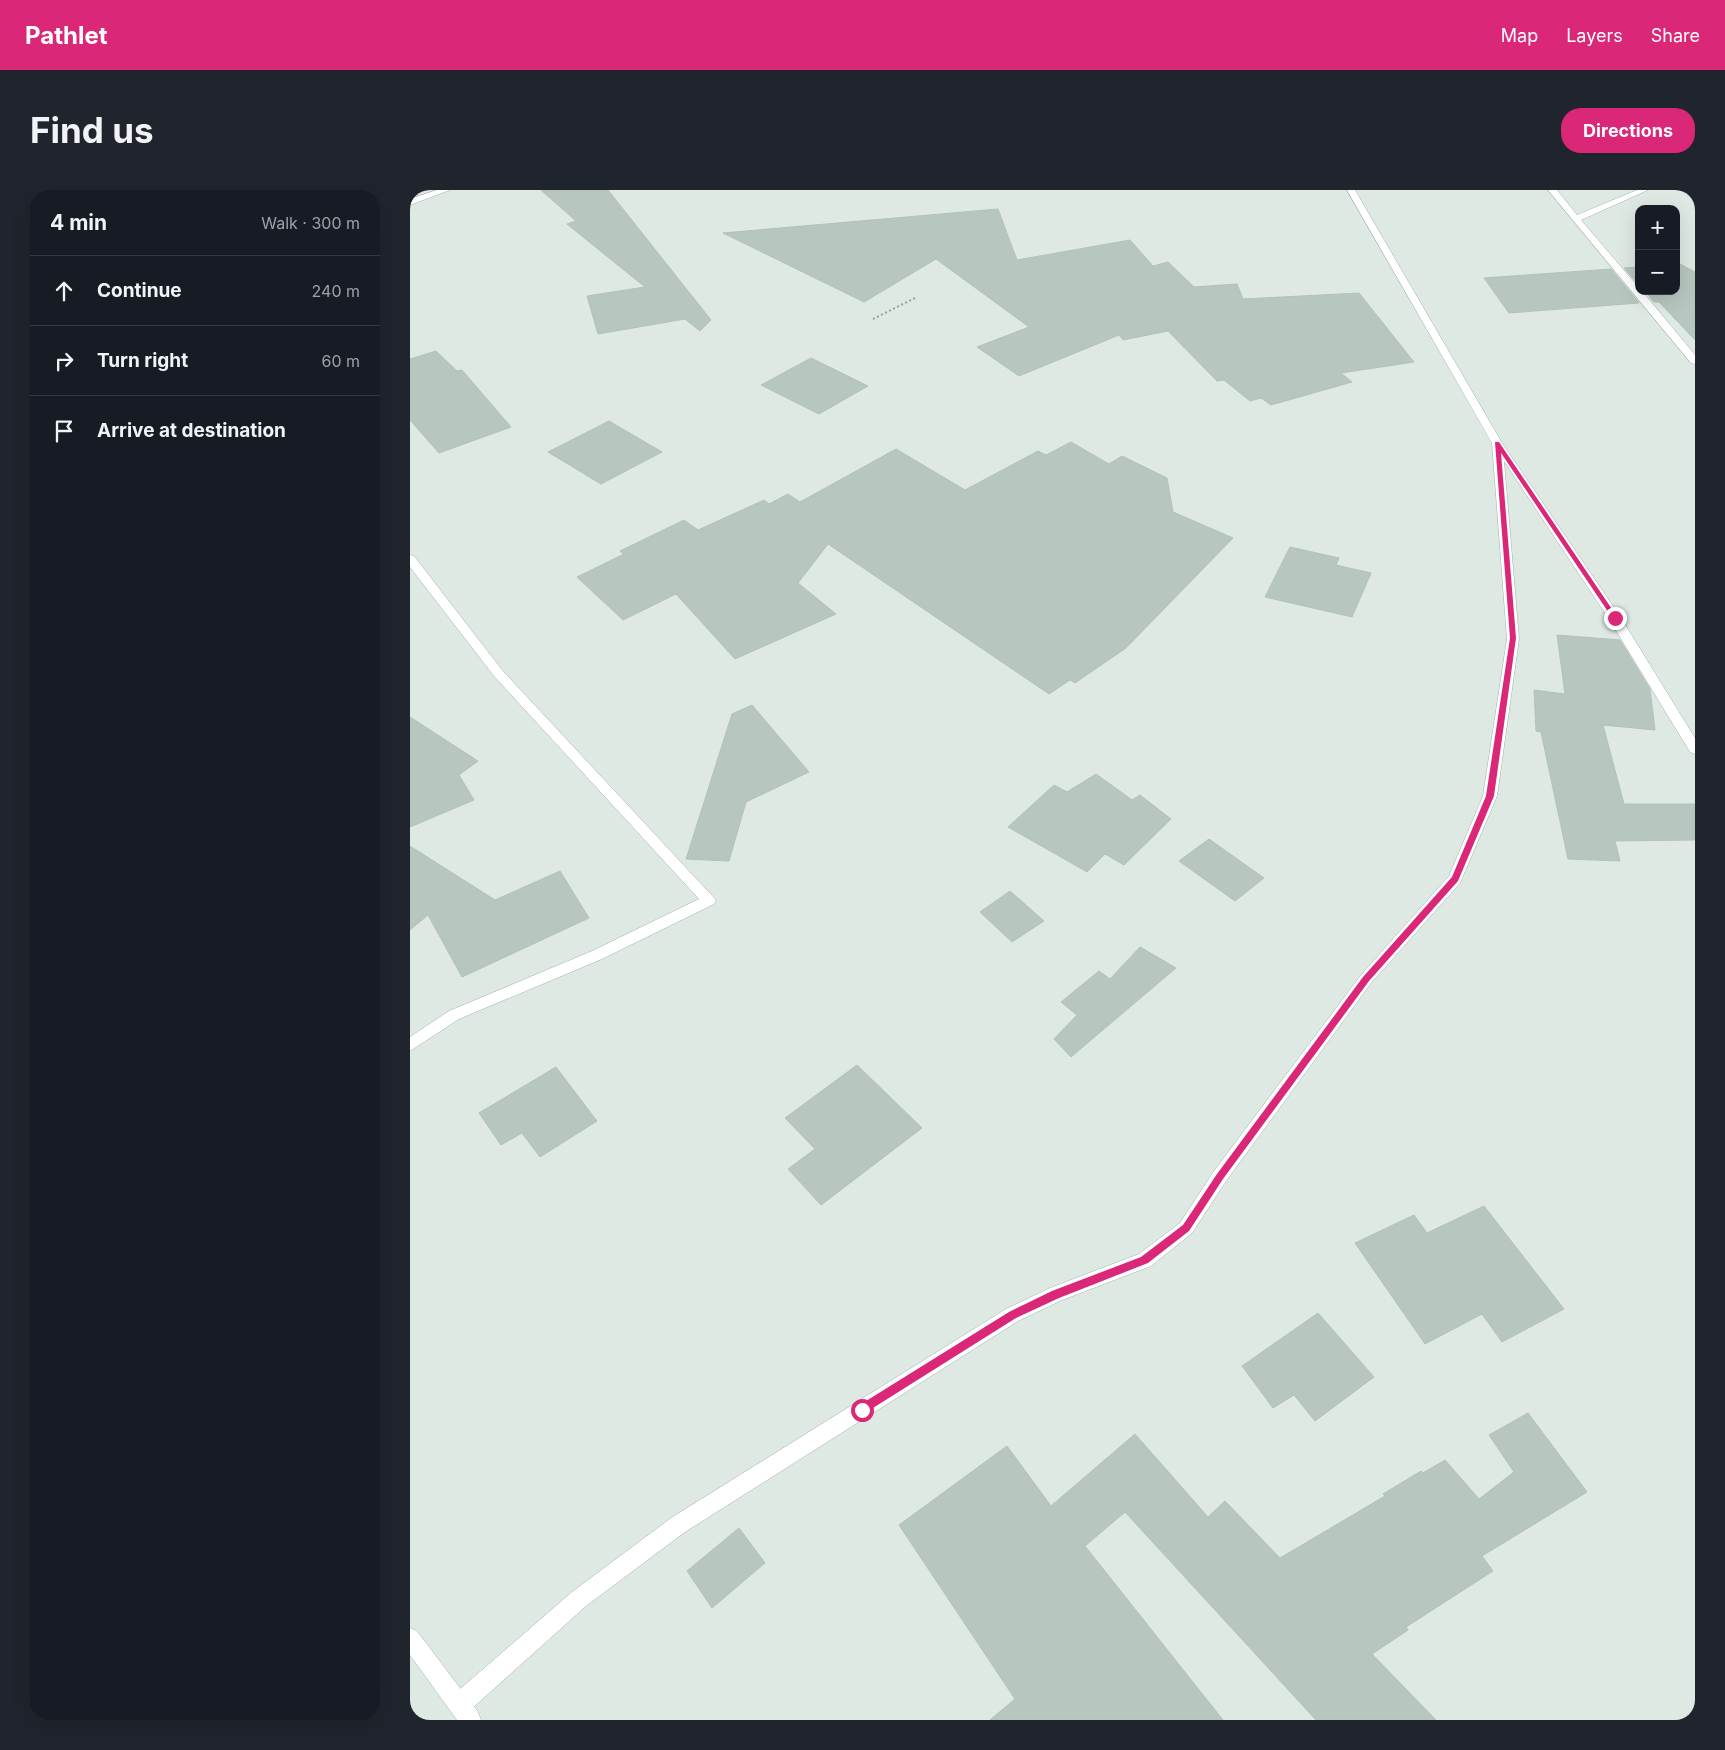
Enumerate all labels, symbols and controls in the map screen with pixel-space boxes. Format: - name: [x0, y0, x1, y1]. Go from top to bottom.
- text: Pathlet: [25, 21, 108, 50]
- text: Map: [1501, 25, 1538, 46]
- text: Layers: [1566, 25, 1623, 46]
- text: Share: [1651, 25, 1700, 46]
- button: Directions: [1561, 108, 1695, 153]
- text: Find us: [30, 109, 154, 151]
- map controls: [1635, 205, 1680, 295]
- button: +: [1635, 205, 1680, 250]
- text: 4 min: [50, 210, 107, 235]
- text: Walk · 300 m: [261, 213, 360, 233]
- button: −: [1635, 250, 1680, 295]
- icon: ahead: [50, 277, 78, 305]
- text: Continue: [97, 279, 182, 302]
- text: 240 m: [312, 281, 360, 301]
- icon: right: [50, 347, 78, 375]
- text: Turn right: [97, 349, 188, 372]
- text: 60 m: [321, 351, 360, 371]
- icon: arrive: [50, 417, 78, 445]
- text: Arrive at destination: [97, 419, 286, 442]
- route end: [1604, 607, 1627, 630]
- route start: [851, 1399, 874, 1422]

